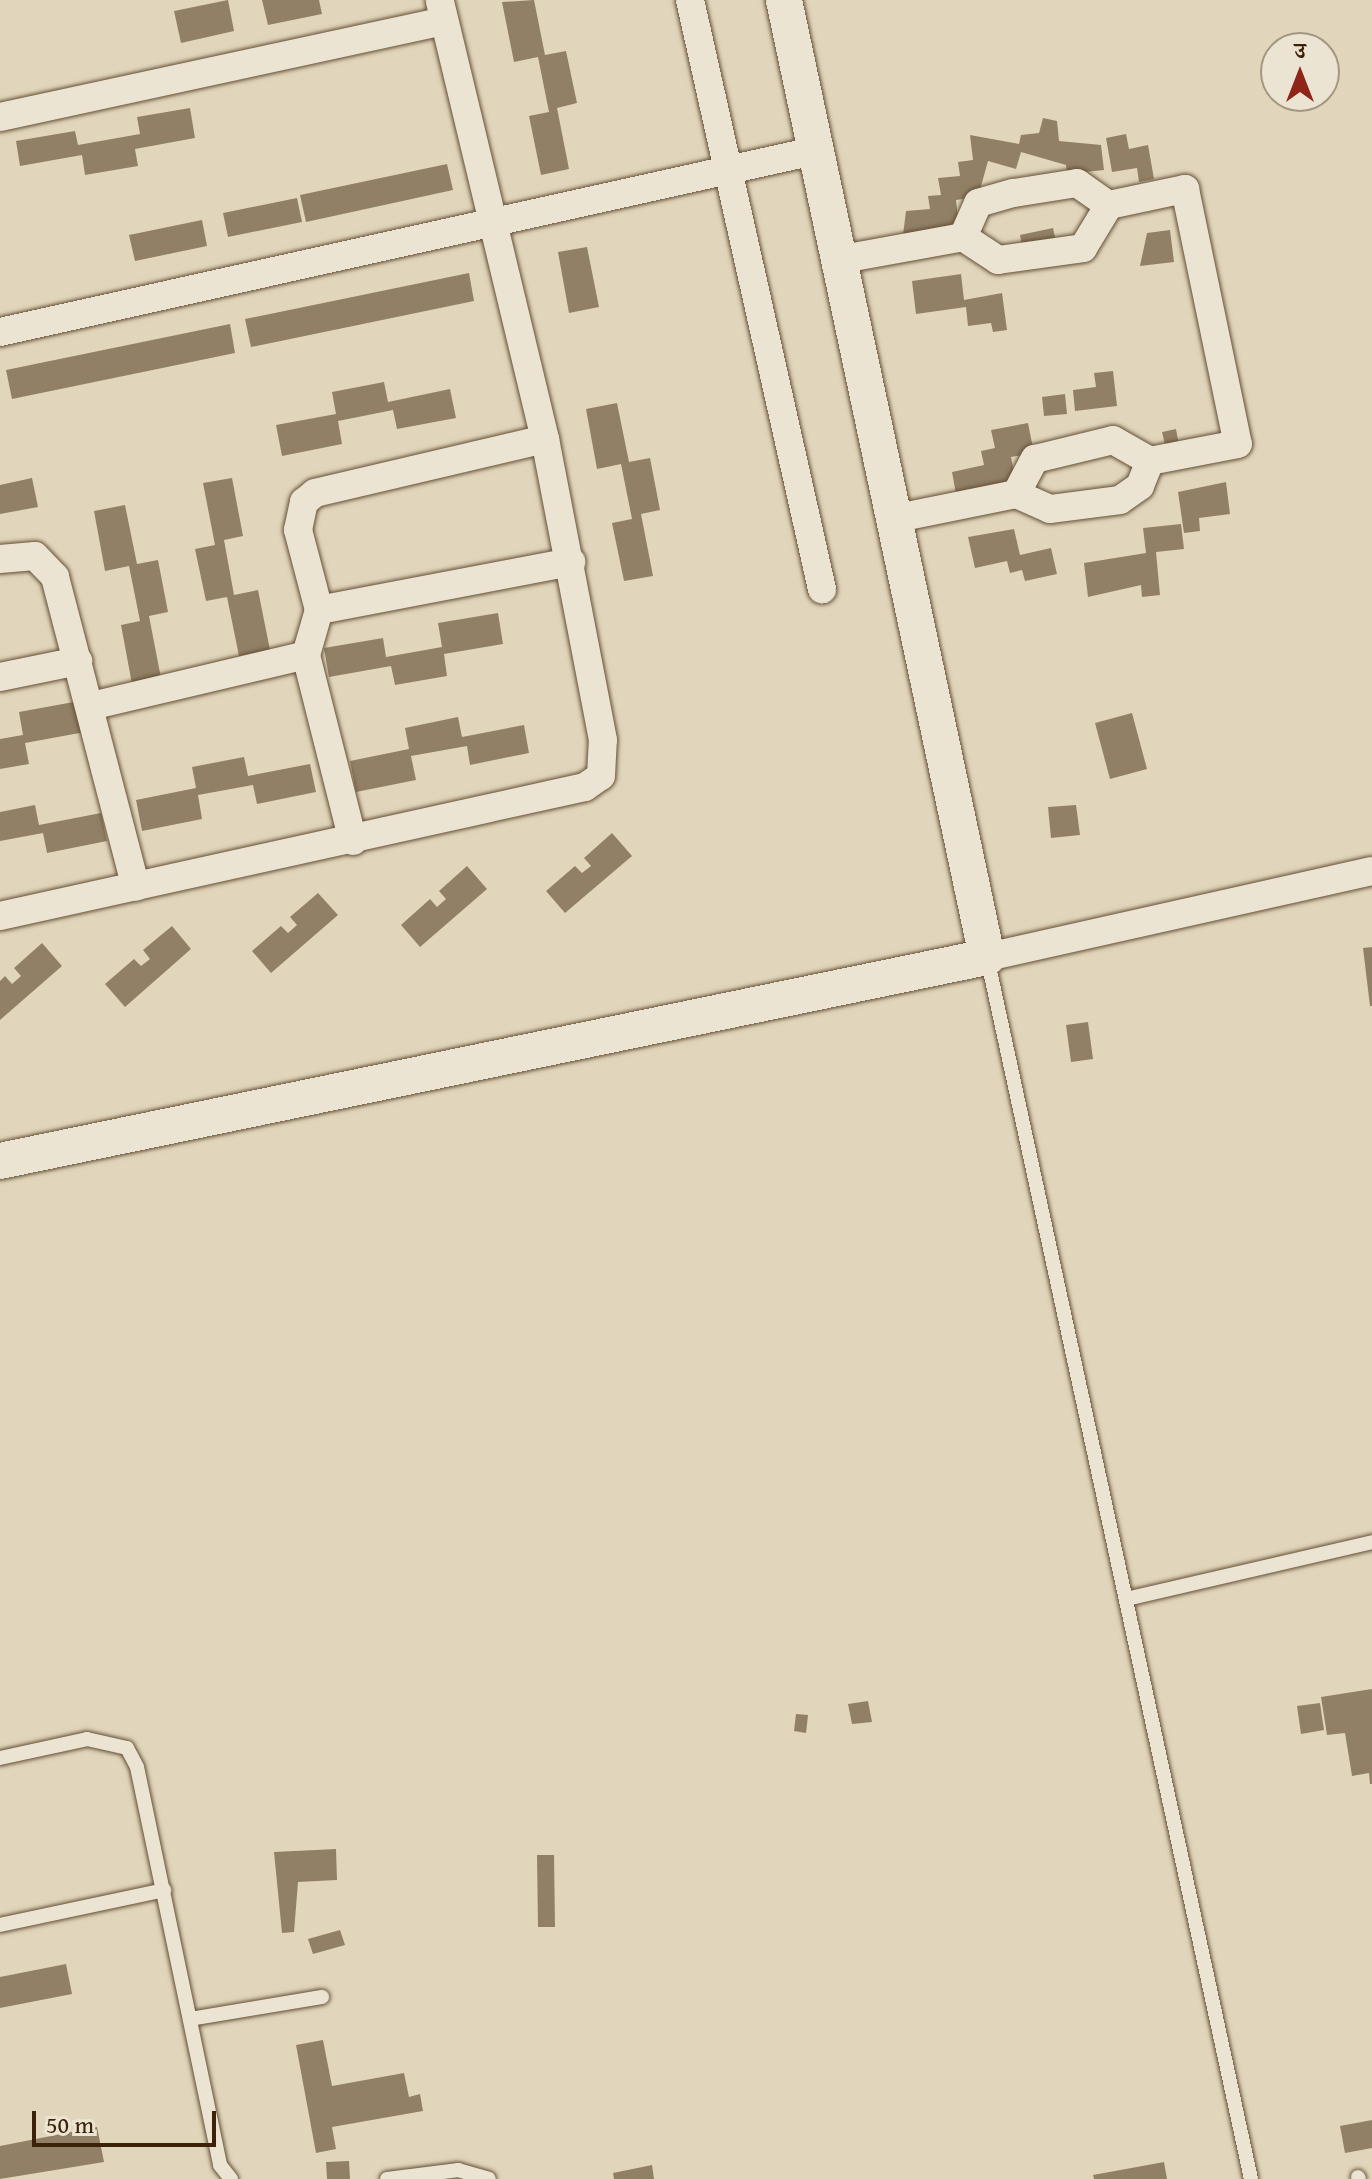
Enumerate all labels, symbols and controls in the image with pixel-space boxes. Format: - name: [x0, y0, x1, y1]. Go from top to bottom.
- north arrow: [1260, 32, 1340, 112]
- text: उ: [1294, 34, 1306, 66]
- scale bar: [36, 2095, 220, 2145]
- text: 50 m: [46, 2107, 94, 2142]

